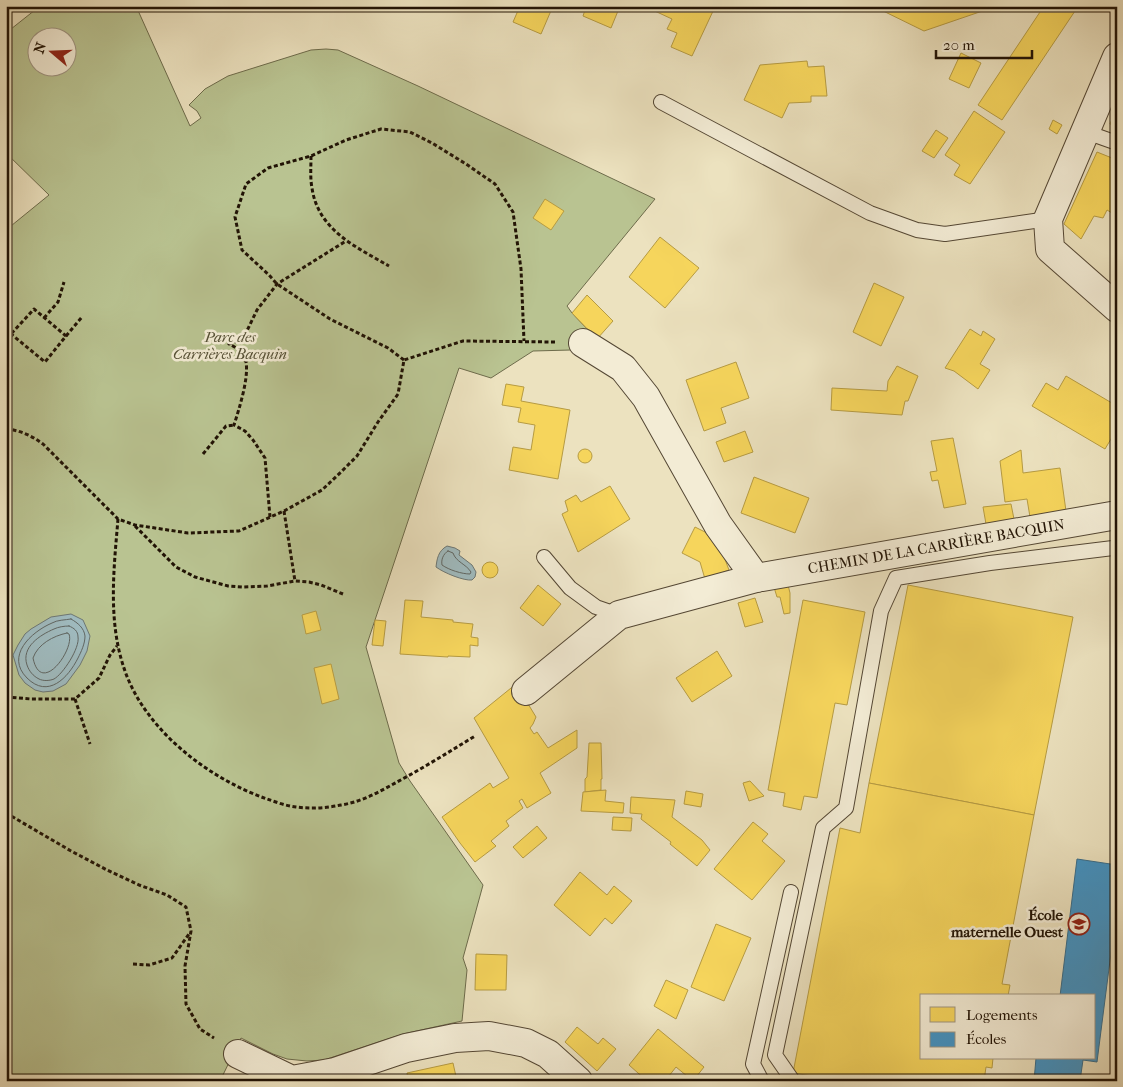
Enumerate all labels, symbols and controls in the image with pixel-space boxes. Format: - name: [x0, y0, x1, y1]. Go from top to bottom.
- north arrow: [28, 28, 78, 78]
- scale bar: [936, 28, 1032, 60]
- text: 20 m: [943, 36, 975, 54]
- text: N: [30, 40, 50, 56]
- park label: Parc des Carrières Bacquin: [173, 328, 287, 363]
- street label: CHEMIN DE LA CARRIÈRE BACQUIN: [806, 515, 1067, 578]
- place label: École maternelle Ouest: [950, 906, 1064, 941]
- school or university icon: École maternelle Ouest: [1067, 912, 1091, 936]
- legend: [920, 994, 1096, 1060]
- text: Logements: [966, 1006, 1038, 1024]
- text: Écoles: [966, 1030, 1007, 1048]

